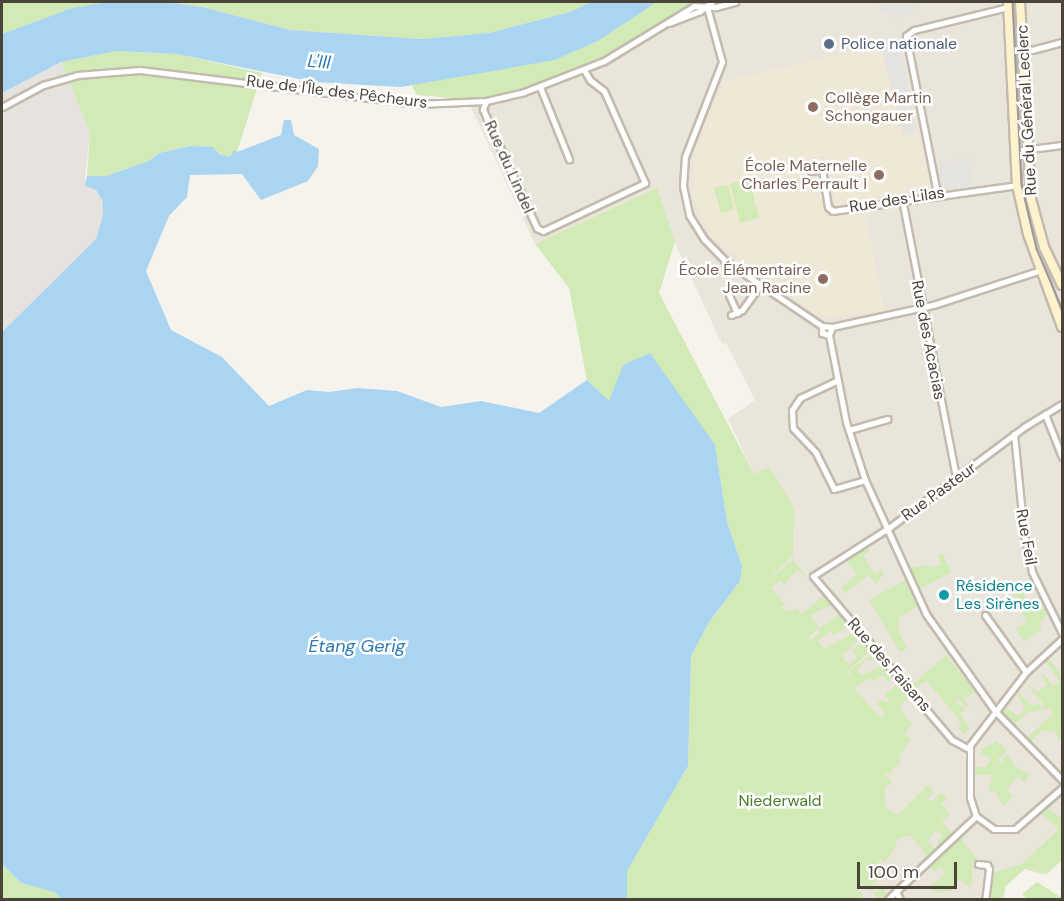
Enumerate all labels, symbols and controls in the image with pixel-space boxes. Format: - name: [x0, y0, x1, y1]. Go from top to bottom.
- street label: Rue du Général Leclerc: [1013, 24, 1041, 196]
- place label: Police nationale: [841, 34, 957, 54]
- marker: Police nationale: [822, 37, 836, 51]
- water label: L'Ill: [307, 50, 331, 74]
- street label: Rue de l'Île des Pêcheurs: [245, 71, 429, 113]
- place label: Collège Martin Schongauer: [825, 88, 931, 126]
- marker: Collège Martin Schongauer: [806, 100, 820, 114]
- street label: Rue du Lindel: [480, 118, 538, 216]
- place label: École Maternelle Charles Perrault I: [741, 156, 867, 194]
- marker: École Maternelle Charles Perrault I: [872, 168, 886, 182]
- street label: Rue des Lilas: [848, 183, 946, 217]
- place label: École Élémentaire Jean Racine: [679, 260, 811, 298]
- marker: École Élémentaire Jean Racine: [816, 272, 830, 286]
- street label: Rue des Acacias: [907, 279, 949, 401]
- street label: Rue Pasteur: [898, 459, 980, 525]
- street label: Rue Feil: [1012, 507, 1040, 567]
- place label: Résidence Les Sirènes: [956, 576, 1040, 614]
- marker: Résidence Les Sirènes: [937, 588, 951, 602]
- street label: Rue des Faisans: [843, 614, 935, 716]
- water label: Étang Gerig: [309, 635, 405, 657]
- park label: Niederwald: [738, 791, 822, 811]
- scale bar: [860, 850, 960, 888]
- text: 100 m: [868, 860, 919, 884]

